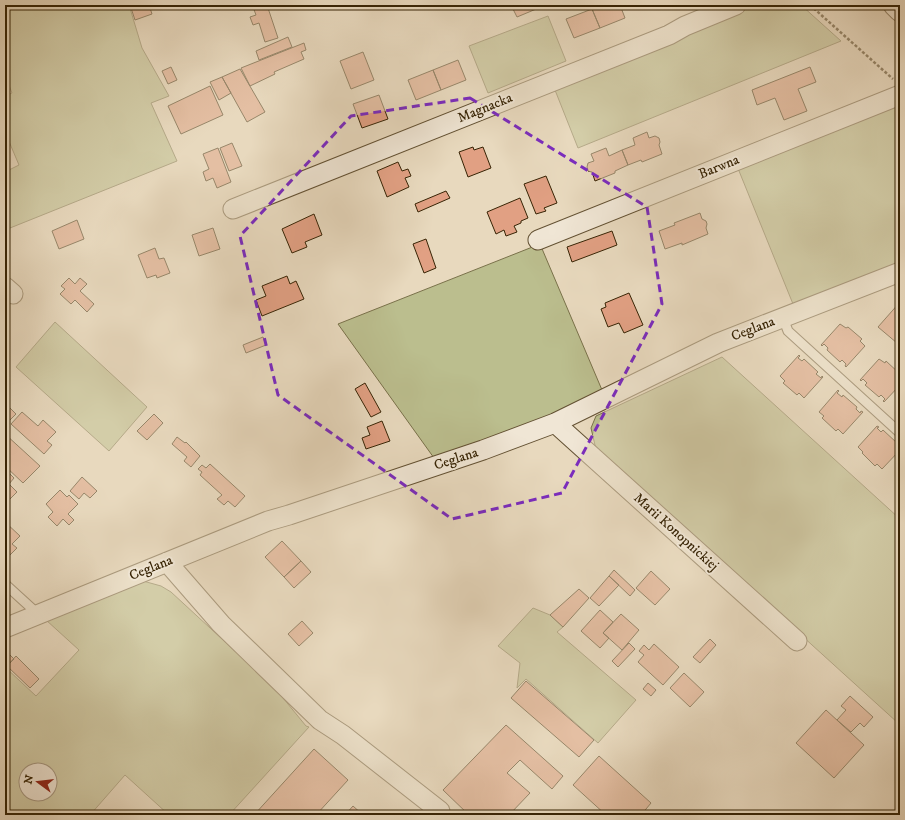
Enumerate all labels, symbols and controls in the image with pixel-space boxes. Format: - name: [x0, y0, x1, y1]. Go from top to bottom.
- street label: Magnacka: [455, 89, 515, 127]
- street label: Barwna: [696, 151, 742, 183]
- street label: Ceglana: [729, 312, 777, 346]
- street label: Ceglana: [432, 443, 480, 475]
- street label: Marii Konopnickiej: [630, 489, 722, 575]
- street label: Ceglana: [127, 551, 175, 585]
- north arrow: [18, 762, 58, 802]
- text: N: [21, 773, 37, 786]

